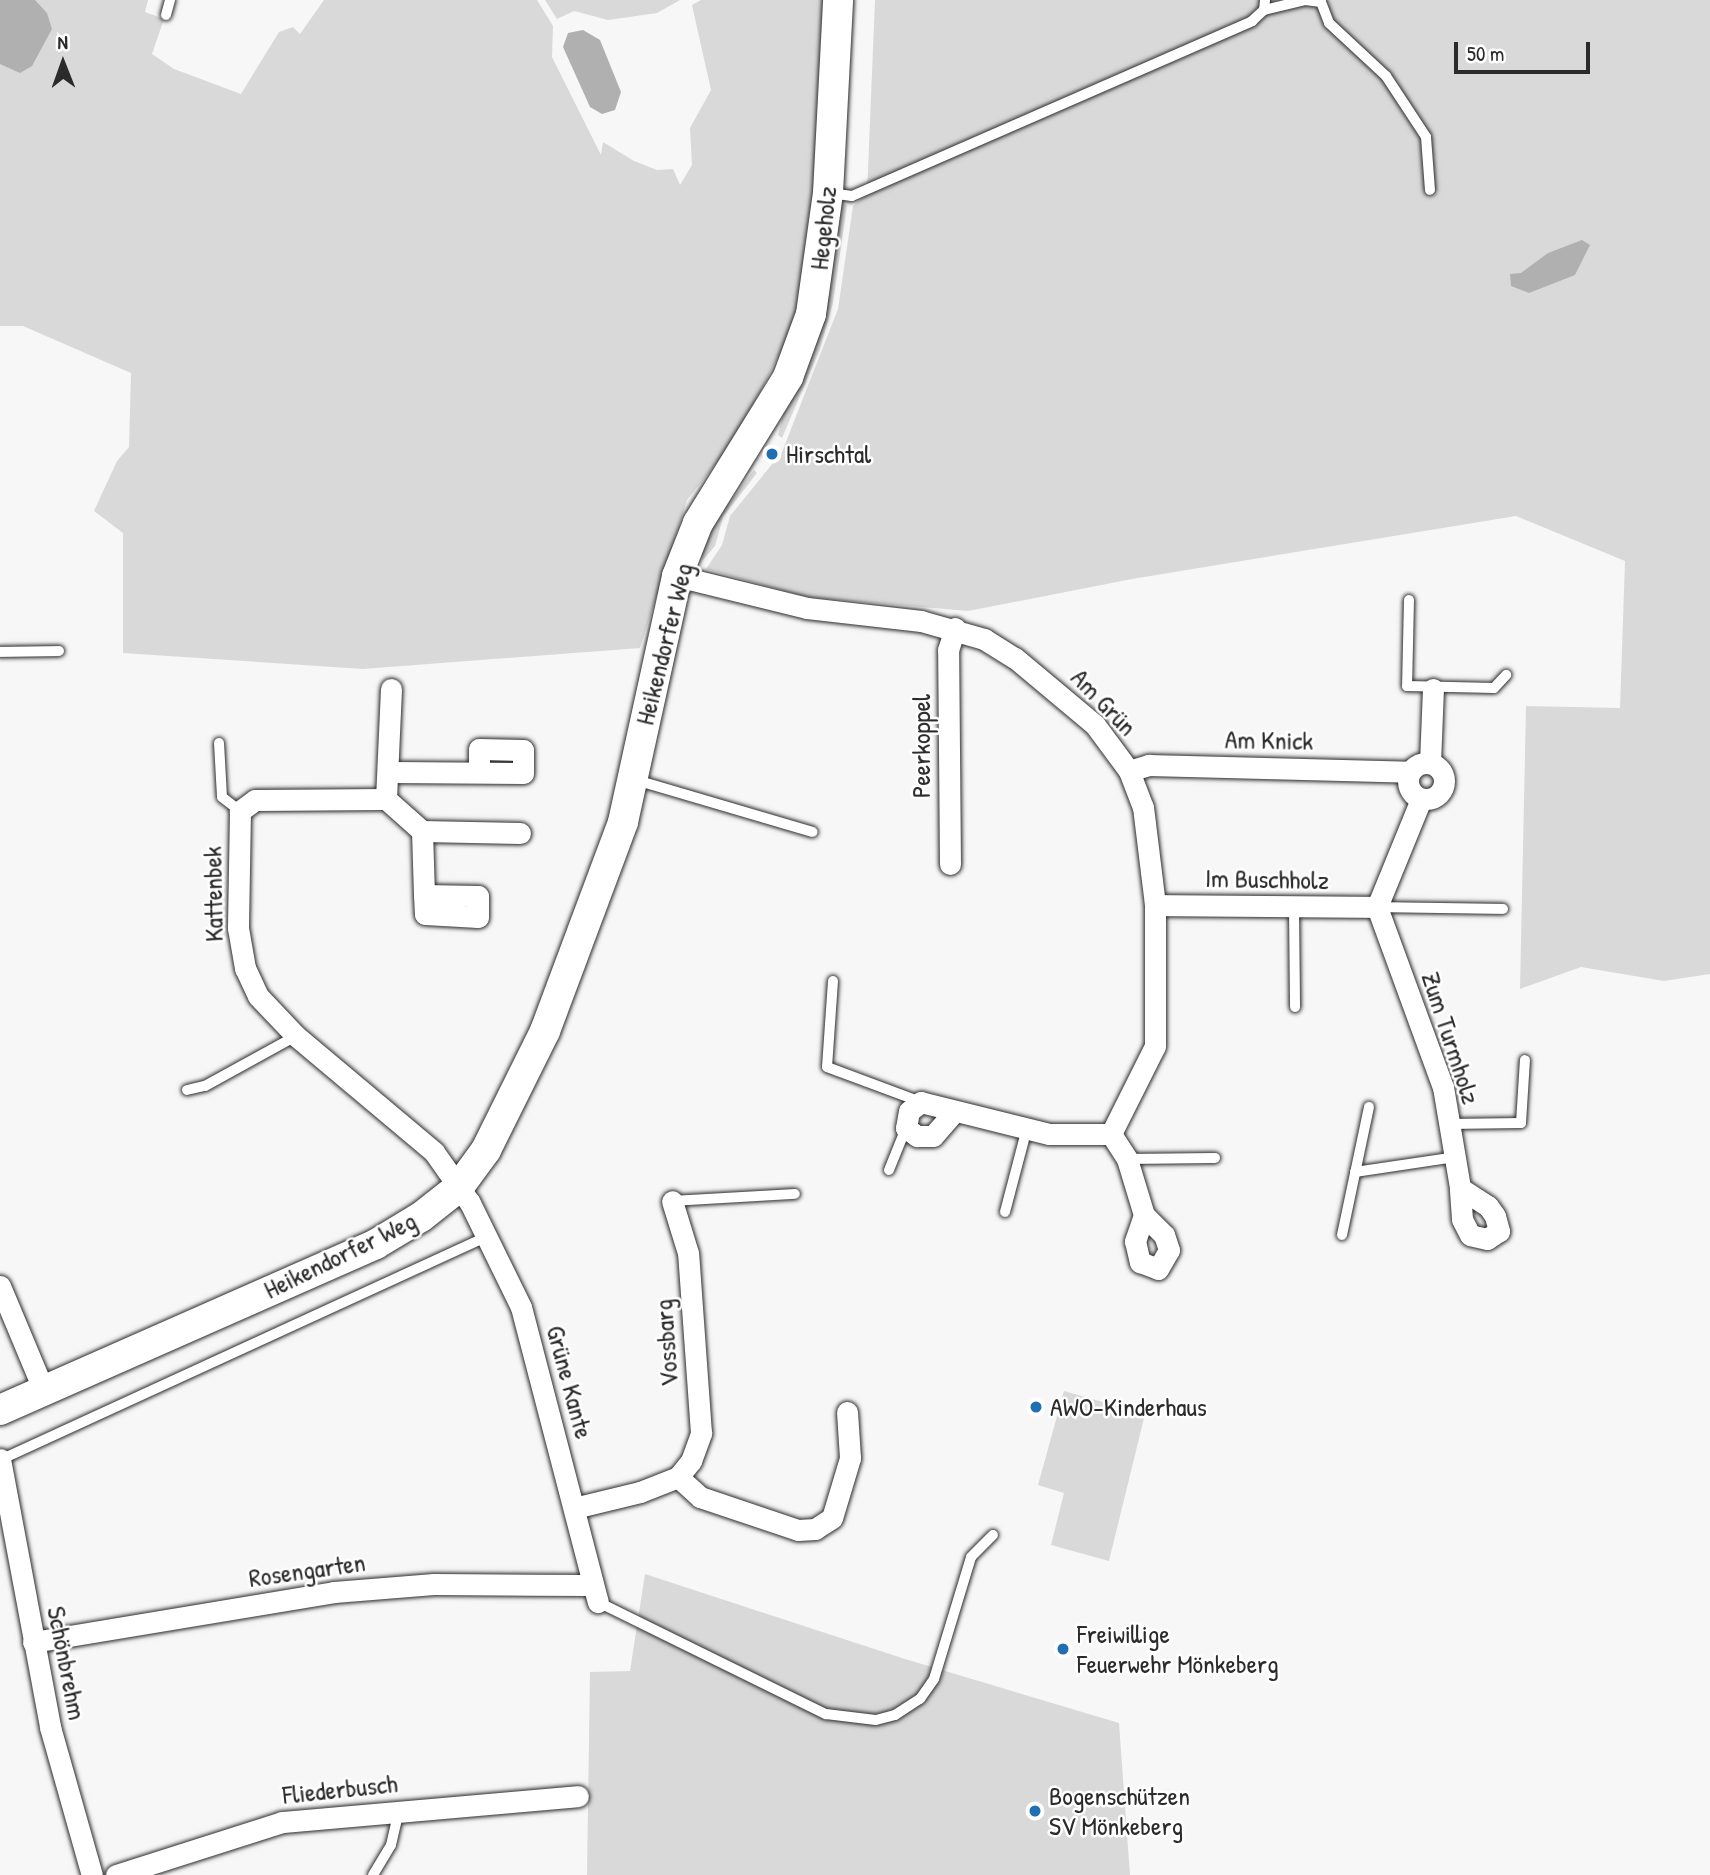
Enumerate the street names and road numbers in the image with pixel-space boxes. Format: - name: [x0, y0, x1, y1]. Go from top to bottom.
- street label: Hegeholz: [803, 185, 843, 271]
- street label: Heikendorfer Weg: [629, 560, 699, 728]
- street label: Am Grün: [1065, 662, 1143, 742]
- street label: Peerkoppel: [905, 694, 937, 798]
- street label: Am Knick: [1225, 724, 1313, 756]
- street label: Kattenbek: [197, 846, 229, 942]
- street label: Im Buschholz: [1205, 862, 1329, 896]
- street label: Zum Turmholz: [1415, 968, 1487, 1108]
- street label: Heikendorfer Weg: [259, 1205, 421, 1305]
- street label: Vossbarg: [647, 1298, 685, 1388]
- street label: Grüne Kante: [540, 1322, 600, 1442]
- street label: Rosengarten: [247, 1546, 367, 1594]
- street label: Schönbrehm: [41, 1604, 93, 1722]
- street label: Fliederbusch: [281, 1767, 399, 1811]

